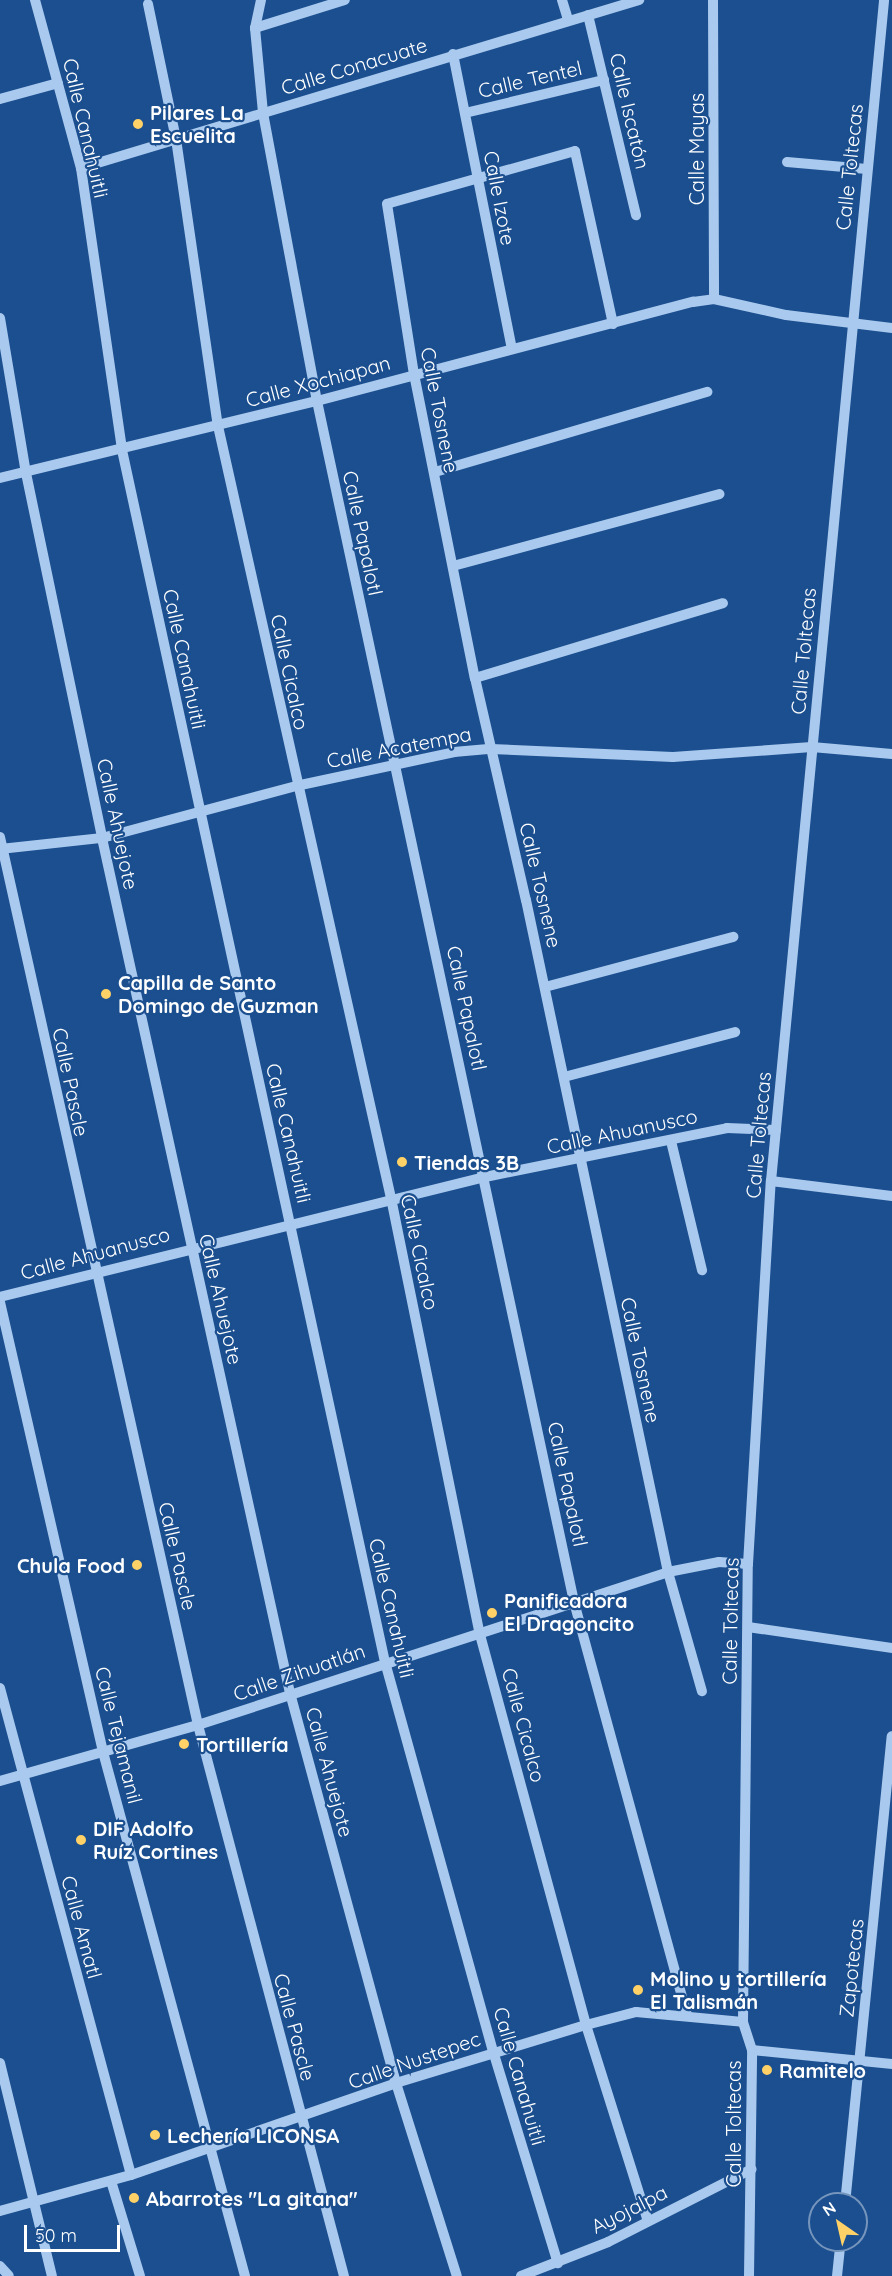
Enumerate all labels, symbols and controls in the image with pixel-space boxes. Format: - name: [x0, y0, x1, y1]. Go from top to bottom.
- street label: Calle Conacuate: [278, 32, 430, 100]
- street label: Calle Iscatón: [605, 51, 655, 171]
- street label: Calle Tentel: [476, 55, 584, 103]
- street label: Calle Canahuitli: [58, 56, 114, 200]
- street label: Calle Mayas: [684, 93, 708, 205]
- place label: Pilares La Escuelita: [150, 100, 244, 147]
- street label: Calle Toltecas: [830, 103, 868, 231]
- marker: Pilares La Escuelita: [131, 117, 145, 131]
- street label: Calle Izote: [479, 149, 521, 247]
- street label: Calle Tosnene: [416, 345, 464, 475]
- street label: Calle Xochiapan: [243, 350, 393, 412]
- street label: Calle Papalotl: [338, 468, 388, 598]
- street label: Calle Canahuitli: [158, 587, 212, 731]
- street label: Calle Toltecas: [786, 587, 820, 715]
- street label: Calle Cicalco: [266, 612, 314, 732]
- street label: Calle Acatempa: [325, 721, 473, 773]
- street label: Calle Ahuejote: [92, 756, 144, 892]
- street label: Calle Tosnene: [515, 820, 567, 950]
- street label: Calle Papalotl: [442, 943, 492, 1073]
- place label: Capilla de Santo Domingo de Guzman: [118, 970, 319, 1017]
- marker: Capilla de Santo Domingo de Guzman: [99, 987, 113, 1001]
- street label: Calle Pascle: [48, 1026, 94, 1138]
- street label: Calle Canahuitli: [261, 1061, 317, 1205]
- street label: Calle Toltecas: [741, 1071, 775, 1199]
- street label: Calle Ahuanusco: [544, 1103, 700, 1159]
- place label: Tiendas 3B: [414, 1150, 519, 1174]
- marker: Tiendas 3B: [395, 1155, 409, 1169]
- street label: Calle Cicalco: [396, 1192, 444, 1312]
- street label: Calle Ahuanusco: [18, 1222, 172, 1284]
- street label: Calle Ahuejote: [194, 1231, 248, 1367]
- street label: Calle Tosnene: [616, 1295, 666, 1425]
- street label: Calle Papalotl: [543, 1419, 593, 1549]
- street label: Calle Pascle: [154, 1500, 202, 1612]
- street label: Calle Canahuitli: [364, 1536, 420, 1680]
- place label: Chula Food: [17, 1553, 125, 1577]
- street label: Calle Toltecas: [717, 1557, 743, 1685]
- marker: Chula Food: [130, 1558, 144, 1572]
- place label: Panificadora El Dragoncito: [504, 1589, 634, 1636]
- marker: Panificadora El Dragoncito: [485, 1606, 499, 1620]
- street label: Calle Zihuatlán: [230, 1638, 368, 1706]
- street label: Calle Tejamanil: [90, 1664, 148, 1806]
- street label: Calle Cicalco: [497, 1665, 551, 1785]
- street label: Calle Ahuejote: [301, 1704, 359, 1840]
- place label: Tortillería: [196, 1732, 289, 1756]
- marker: Tortillería: [177, 1737, 191, 1751]
- place label: DIF Adolfo Ruíz Cortines: [93, 1816, 218, 1863]
- marker: DIF Adolfo Ruíz Cortines: [74, 1833, 88, 1847]
- street label: Calle Amatl: [57, 1873, 107, 1981]
- street label: Zapotecas: [834, 1917, 868, 2019]
- place label: Molino y tortillería El Talismán: [650, 1966, 827, 2013]
- street label: Calle Pascle: [269, 1971, 321, 2083]
- marker: Molino y tortillería El Talismán: [631, 1983, 645, 1997]
- street label: Calle Canahuitli: [489, 2004, 551, 2148]
- street label: Calle Nustepec: [345, 2026, 483, 2094]
- place label: Ramitelo: [779, 2058, 866, 2082]
- street label: Calle Toltecas: [721, 2060, 745, 2188]
- marker: Ramitelo: [760, 2063, 774, 2077]
- place label: Lechería LICONSA: [167, 2123, 339, 2147]
- marker: Lechería LICONSA: [148, 2128, 162, 2142]
- street label: Ayojalpa: [587, 2180, 671, 2238]
- place label: Abarrotes "La gitana": [146, 2186, 358, 2210]
- marker: Abarrotes "La gitana": [127, 2191, 141, 2205]
- north arrow: [808, 2192, 868, 2252]
- text: N: [819, 2197, 840, 2220]
- scale bar: [27, 2213, 123, 2251]
- text: 50 m: [35, 2224, 77, 2247]

